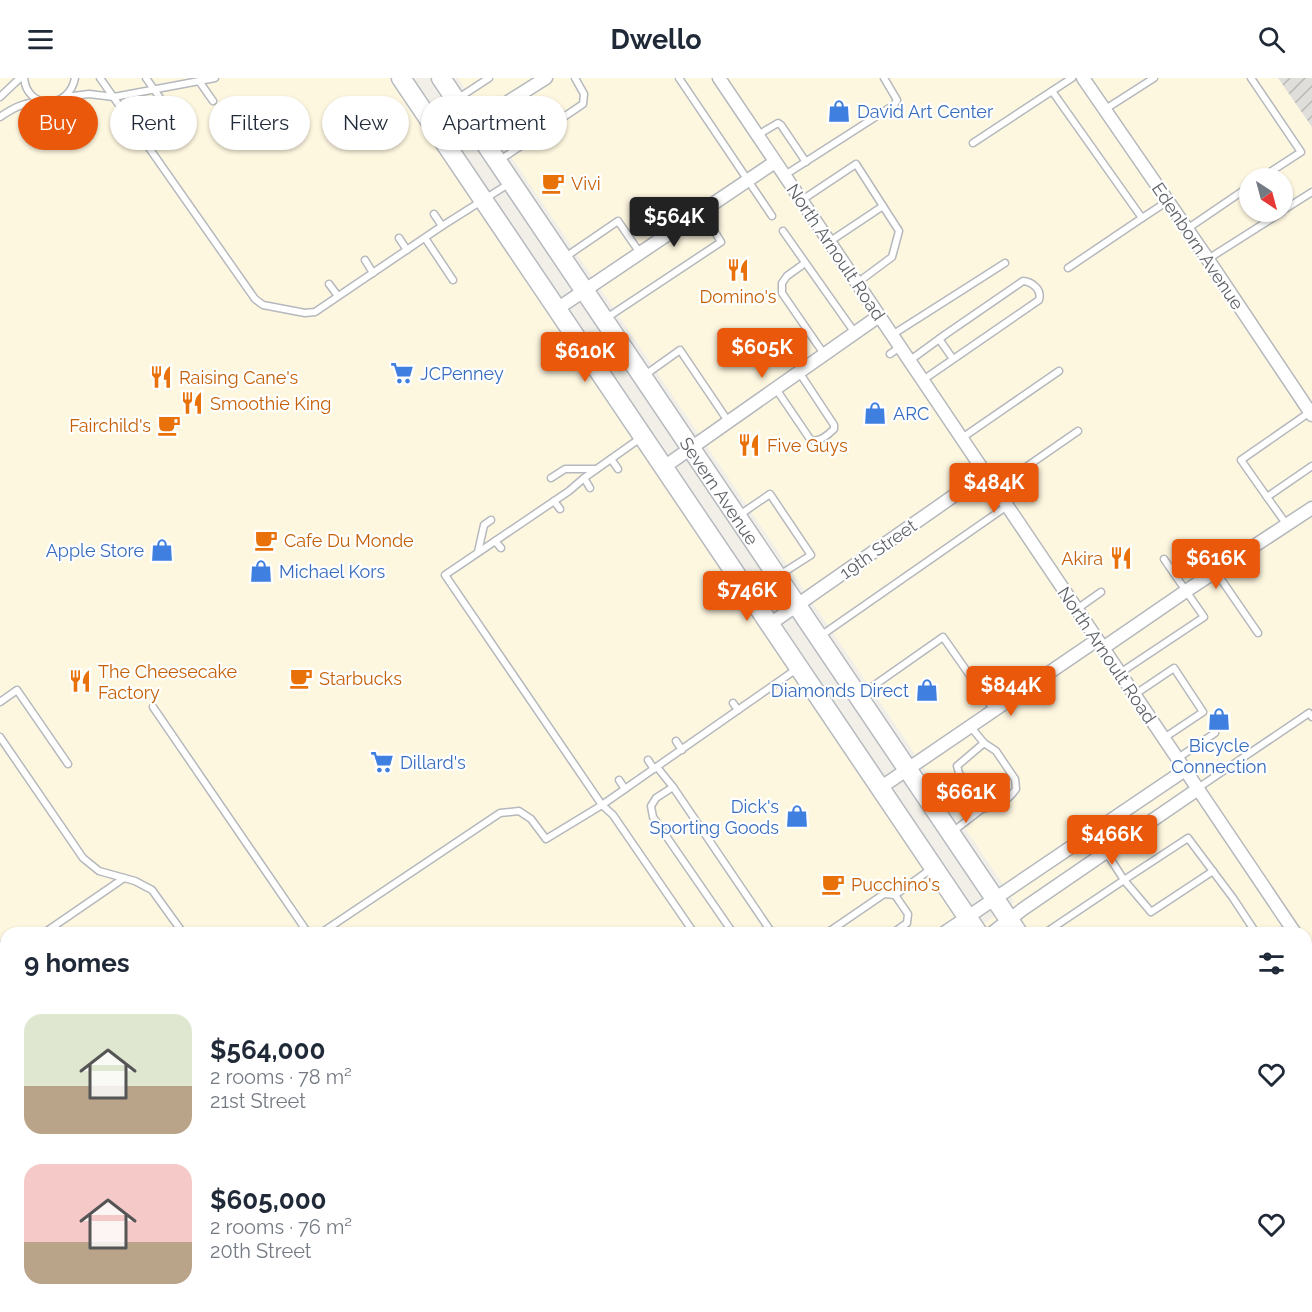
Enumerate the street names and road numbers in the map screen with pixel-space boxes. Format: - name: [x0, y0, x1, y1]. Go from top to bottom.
- street label: Edenborn Avenue: [1148, 178, 1249, 314]
- street label: North Arnoult Road: [782, 180, 890, 324]
- street label: Severn Avenue: [676, 433, 764, 549]
- street label: 19th Street: [835, 515, 921, 583]
- street label: North Arnoult Road: [1053, 583, 1161, 727]

